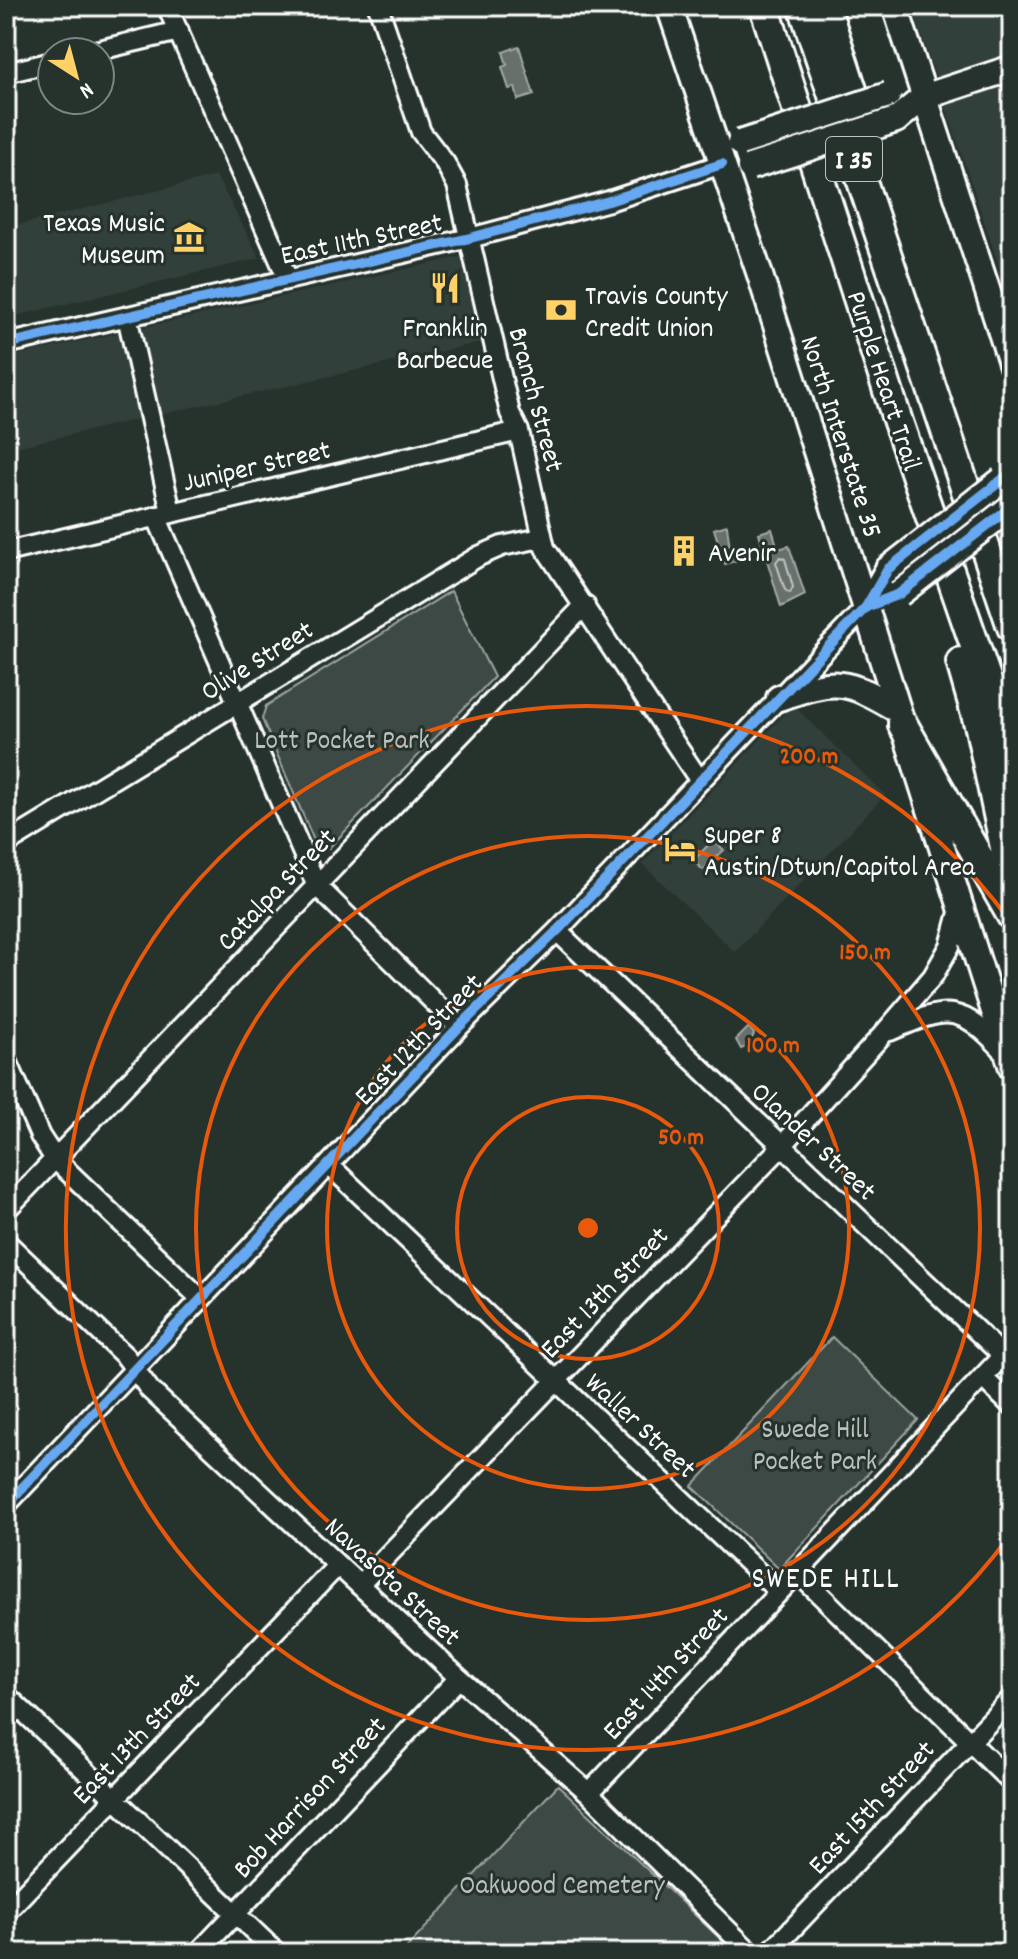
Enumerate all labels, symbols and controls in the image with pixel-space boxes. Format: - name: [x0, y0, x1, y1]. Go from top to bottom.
- north arrow: [36, 36, 116, 116]
- text: N: [72, 74, 99, 105]
- road number: I 35: [826, 137, 882, 181]
- street label: East 11th Street: [278, 205, 447, 279]
- place label: Texas Music Museum: [43, 206, 165, 278]
- museum icon: Texas Music Museum: [172, 220, 206, 254]
- restaurant icon: Franklin Barbecue: [428, 271, 462, 305]
- place label: Travis County Credit Union: [585, 279, 728, 351]
- street label: Purple Heart Trail: [833, 286, 929, 477]
- bank icon: Travis County Credit Union: [544, 293, 578, 327]
- place label: Franklin Barbecue: [397, 311, 493, 383]
- street label: Branch Street: [495, 324, 572, 477]
- street label: North Interstate 35: [787, 331, 890, 544]
- street label: Juniper Street: [179, 432, 335, 505]
- building icon: Avenir: [667, 534, 701, 568]
- place label: Avenir: [708, 536, 776, 576]
- street label: Olive Street: [194, 613, 323, 714]
- park label: Lott Pocket Park: [254, 723, 430, 763]
- text: 200 m: [780, 741, 838, 775]
- place label: Super 8 Austin/Dtwn/Capitol Area: [704, 818, 976, 890]
- street label: Catalpa Street: [209, 821, 348, 962]
- hotel icon: Super 8 Austin/Dtwn/Capitol Area: [663, 832, 697, 866]
- text: 150 m: [839, 937, 891, 971]
- street label: East 12th Street: [347, 966, 494, 1117]
- text: 100 m: [746, 1030, 800, 1064]
- street label: Olander Street: [740, 1075, 883, 1213]
- text: 50 m: [658, 1122, 704, 1156]
- centre of rings: [574, 1214, 602, 1242]
- street label: East 13th Street: [533, 1219, 680, 1370]
- street label: Waller Street: [574, 1365, 703, 1490]
- park label: Swede Hill Pocket Park: [753, 1412, 877, 1484]
- street label: Navasota Street: [313, 1510, 468, 1658]
- district label: SWEDE HILL: [751, 1560, 901, 1603]
- street label: East 14th Street: [595, 1600, 740, 1751]
- street label: East 13th Street: [65, 1665, 212, 1816]
- street label: Bob Harrison Street: [226, 1709, 398, 1890]
- street label: East 15th Street: [801, 1733, 947, 1886]
- park label: Oakwood Cemetery: [459, 1868, 665, 1908]

